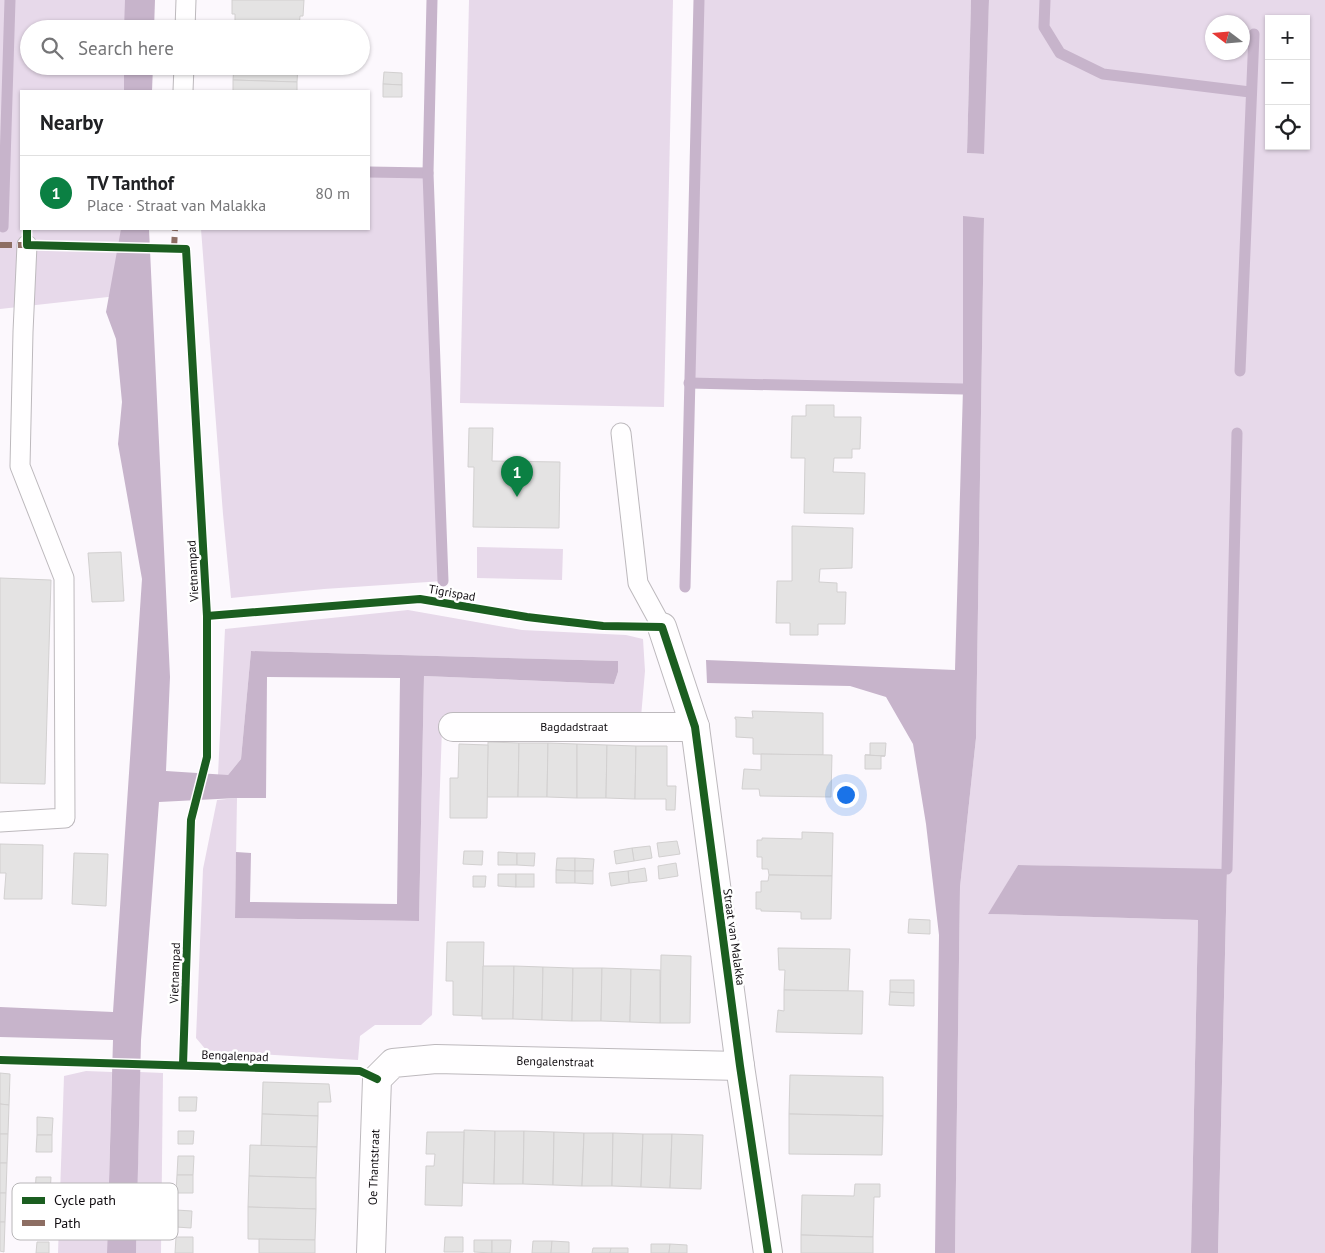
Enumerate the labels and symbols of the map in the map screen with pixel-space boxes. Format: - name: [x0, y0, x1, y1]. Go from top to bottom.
- north arrow: [1205, 15, 1250, 60]
- pin: 1: [501, 456, 533, 497]
- street label: Vietnampad: [183, 540, 202, 603]
- street label: Tigrispad: [427, 581, 477, 604]
- street label: Bagdadstraat: [540, 719, 608, 734]
- your location: [833, 782, 859, 808]
- street label: Straat van Malakka: [720, 888, 749, 986]
- street label: Vietnampad: [166, 942, 183, 1005]
- street label: Bengalenpad: [201, 1047, 269, 1064]
- street label: Bengalenstraat: [516, 1053, 594, 1070]
- street label: Oe Thantstraat: [365, 1129, 382, 1205]
- legend: [12, 1183, 178, 1240]
- text: Cycle path: [54, 1191, 116, 1209]
- text: Path: [54, 1214, 81, 1232]

